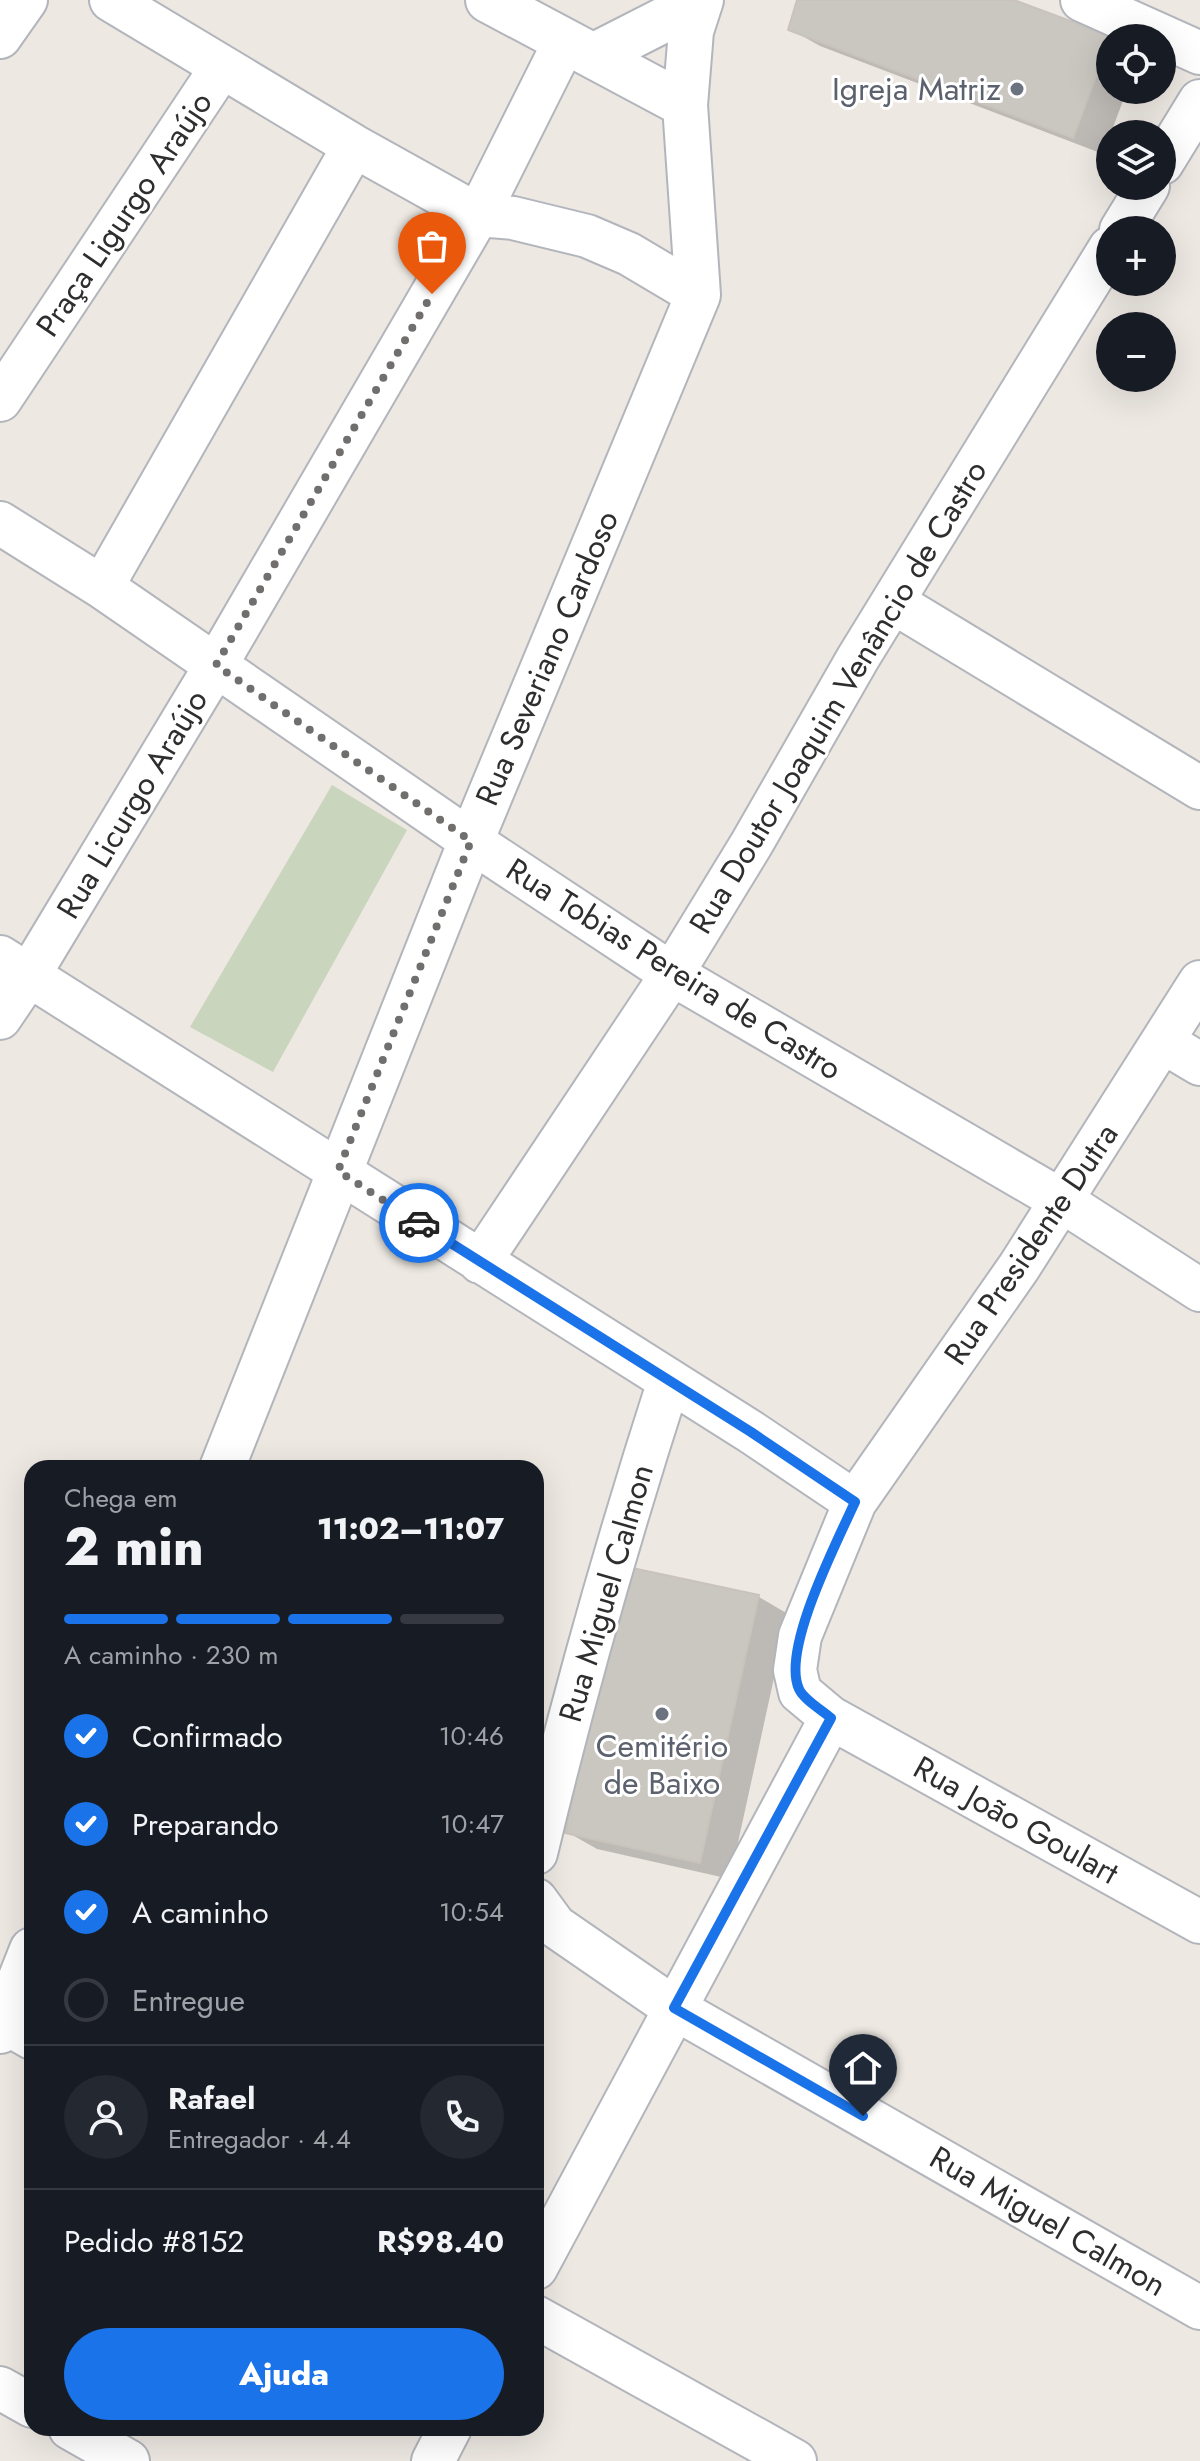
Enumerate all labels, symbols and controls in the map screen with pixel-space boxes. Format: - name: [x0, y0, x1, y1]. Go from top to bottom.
- map controls: [1096, 24, 1176, 392]
- button: locate: [1096, 24, 1176, 104]
- place label: Igreja Matriz: [832, 66, 1001, 112]
- marker: Igreja Matriz: [1008, 80, 1026, 98]
- street label: Praça Ligurgo Araújo: [25, 82, 223, 346]
- button: layers: [1096, 120, 1176, 200]
- pin: [398, 212, 466, 294]
- button: +: [1096, 216, 1176, 296]
- icon: bag: [410, 224, 454, 268]
- button: −: [1096, 312, 1176, 392]
- street label: Rua Doutor Joaquim Venâncio de Castro: [678, 452, 998, 942]
- street label: Rua Severiano Cardoso: [464, 503, 630, 813]
- street label: Rua Licurgo Araújo: [45, 681, 219, 927]
- street label: Rua Tobias Pereira de Castro: [497, 847, 851, 1091]
- street label: Rua Presidente Dutra: [933, 1114, 1129, 1374]
- courier: [379, 1183, 459, 1263]
- icon: car: [397, 1201, 441, 1245]
- street label: Rua Miguel Calmon: [547, 1459, 665, 1727]
- text: Chega em: [64, 1479, 178, 1517]
- text: 11:02–11:07: [317, 1507, 504, 1550]
- text: 2 min: [64, 1509, 204, 1585]
- text: A caminho · 230 m: [64, 1636, 279, 1674]
- marker: Cemitério de Baixo: [653, 1705, 671, 1723]
- icon: check: [64, 1714, 108, 1758]
- text: Confirmado: [132, 1715, 283, 1758]
- text: 10:46: [439, 1717, 504, 1755]
- place label: Cemitério de Baixo: [596, 1723, 728, 1806]
- street label: Rua João Goulart: [905, 1745, 1127, 1896]
- icon: check: [64, 1802, 108, 1846]
- text: Preparando: [132, 1803, 279, 1846]
- text: 10:47: [440, 1805, 504, 1843]
- icon: check: [64, 1890, 108, 1934]
- text: A caminho: [132, 1891, 269, 1934]
- text: 10:54: [439, 1893, 504, 1931]
- text: Entregue: [132, 1979, 245, 2022]
- pin: [829, 2034, 897, 2116]
- icon: home: [841, 2046, 885, 2090]
- button: person: [64, 2075, 148, 2159]
- button: phone: [420, 2075, 504, 2159]
- text: Rafael: [168, 2077, 255, 2120]
- text: Entregador · 4.4: [168, 2120, 351, 2158]
- street label: Rua Miguel Calmon: [921, 2134, 1175, 2308]
- text: Pedido #8152: [64, 2220, 244, 2263]
- text: R$98.40: [377, 2220, 504, 2263]
- button: Ajuda: [64, 2328, 504, 2420]

